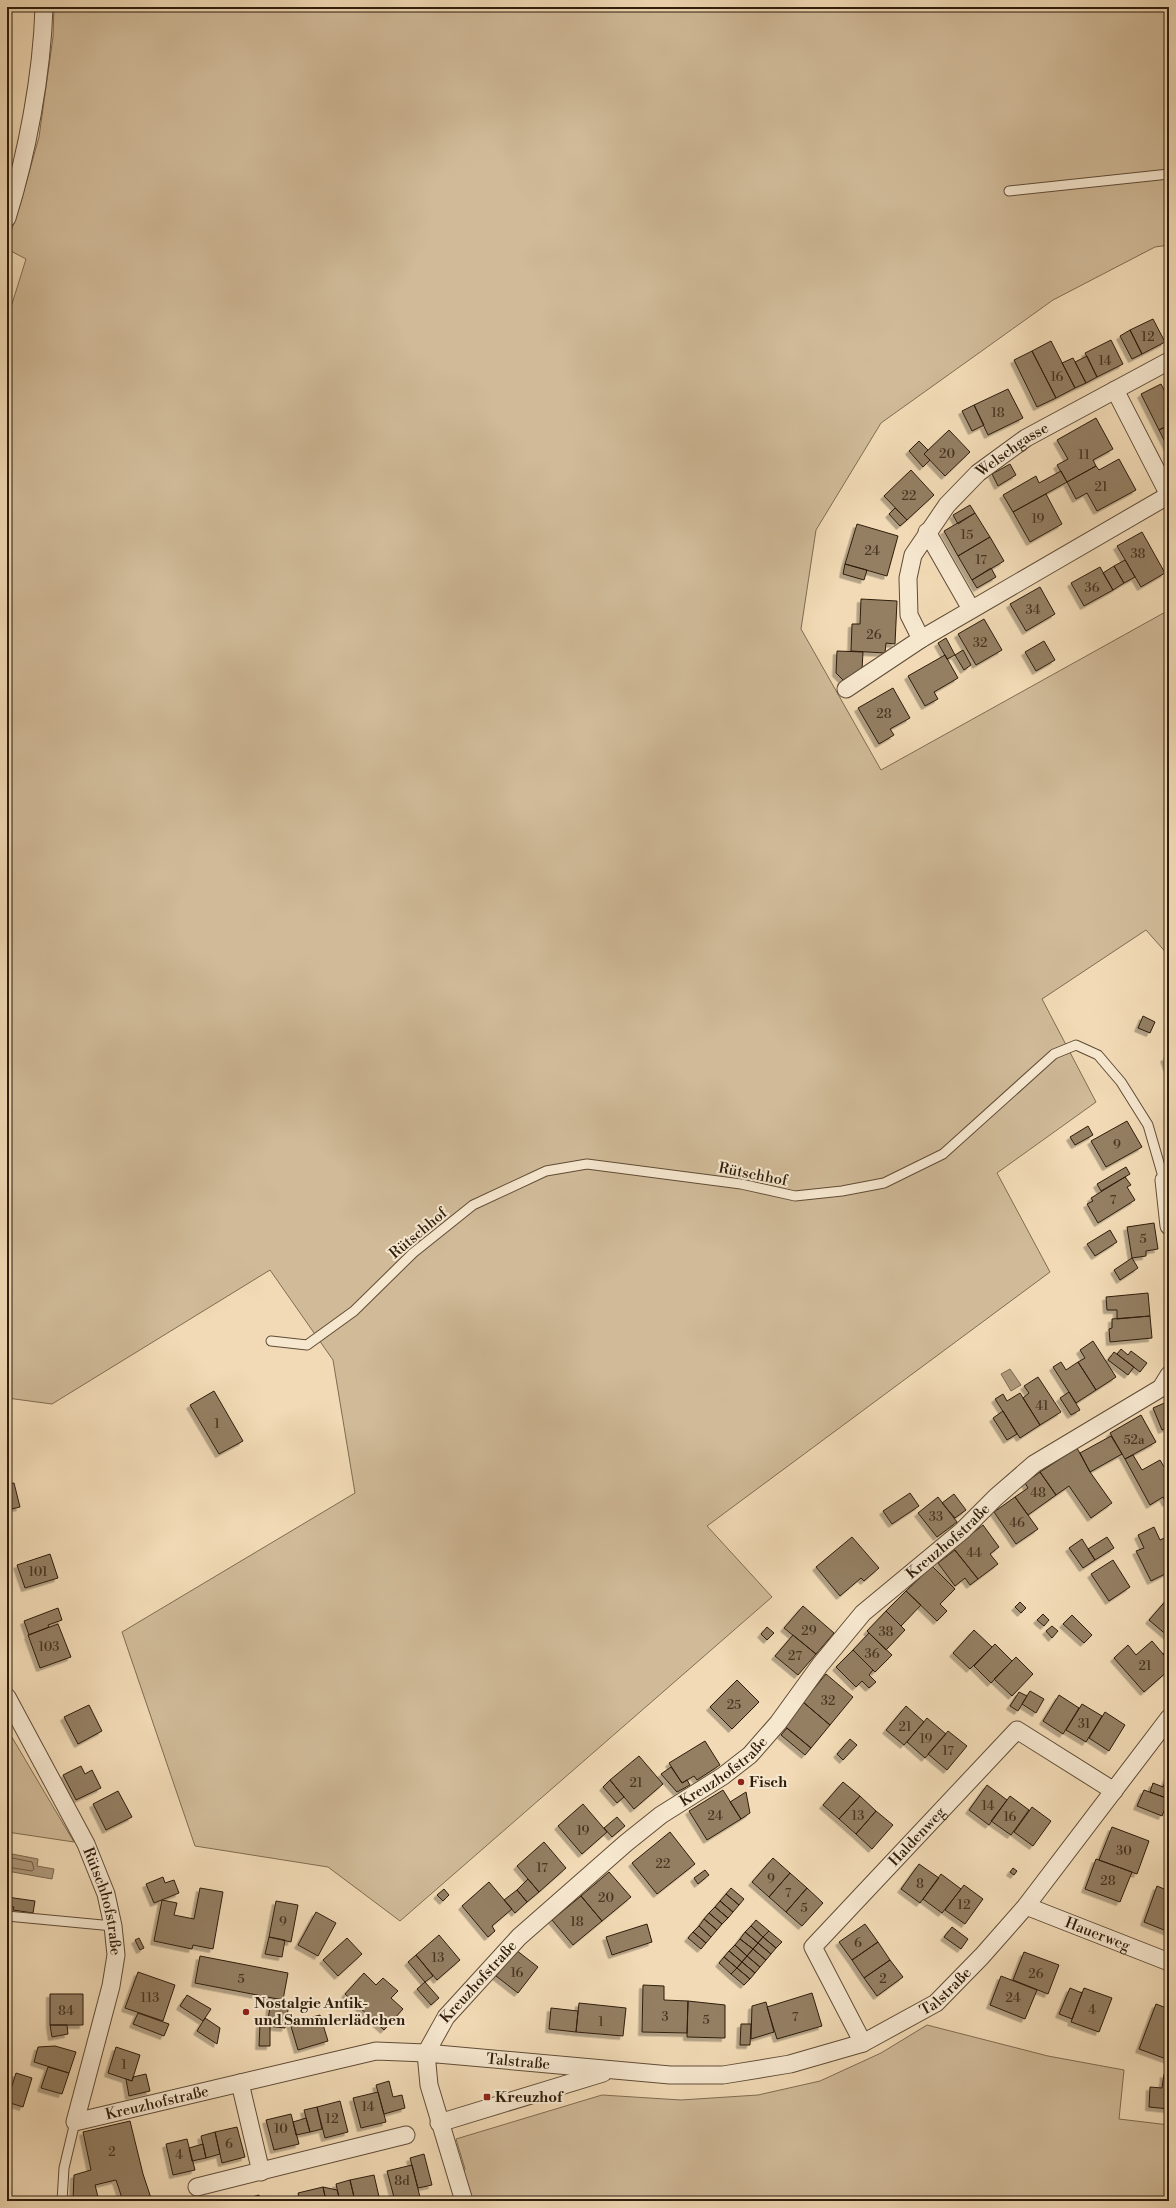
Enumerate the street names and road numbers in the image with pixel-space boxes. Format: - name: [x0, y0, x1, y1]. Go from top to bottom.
- street label: Welschgasse: [972, 419, 1052, 482]
- street label: Rütschhof: [717, 1159, 790, 1191]
- street label: Rütschhof: [385, 1203, 452, 1263]
- street label: Kreuzhofstraße: [902, 1500, 994, 1583]
- street label: Kreuzhofstraße: [676, 1733, 772, 1811]
- street label: Haldenweg: [885, 1803, 950, 1870]
- street label: Rütschhofstraße: [78, 1844, 125, 1956]
- street label: Hauerweg: [1062, 1913, 1133, 1956]
- street label: Kreuzhofstraße: [436, 1937, 521, 2027]
- street label: Talstraße: [917, 1963, 976, 2020]
- street label: Talstraße: [486, 2049, 551, 2074]
- street label: Kreuzhofstraße: [104, 2082, 211, 2124]

